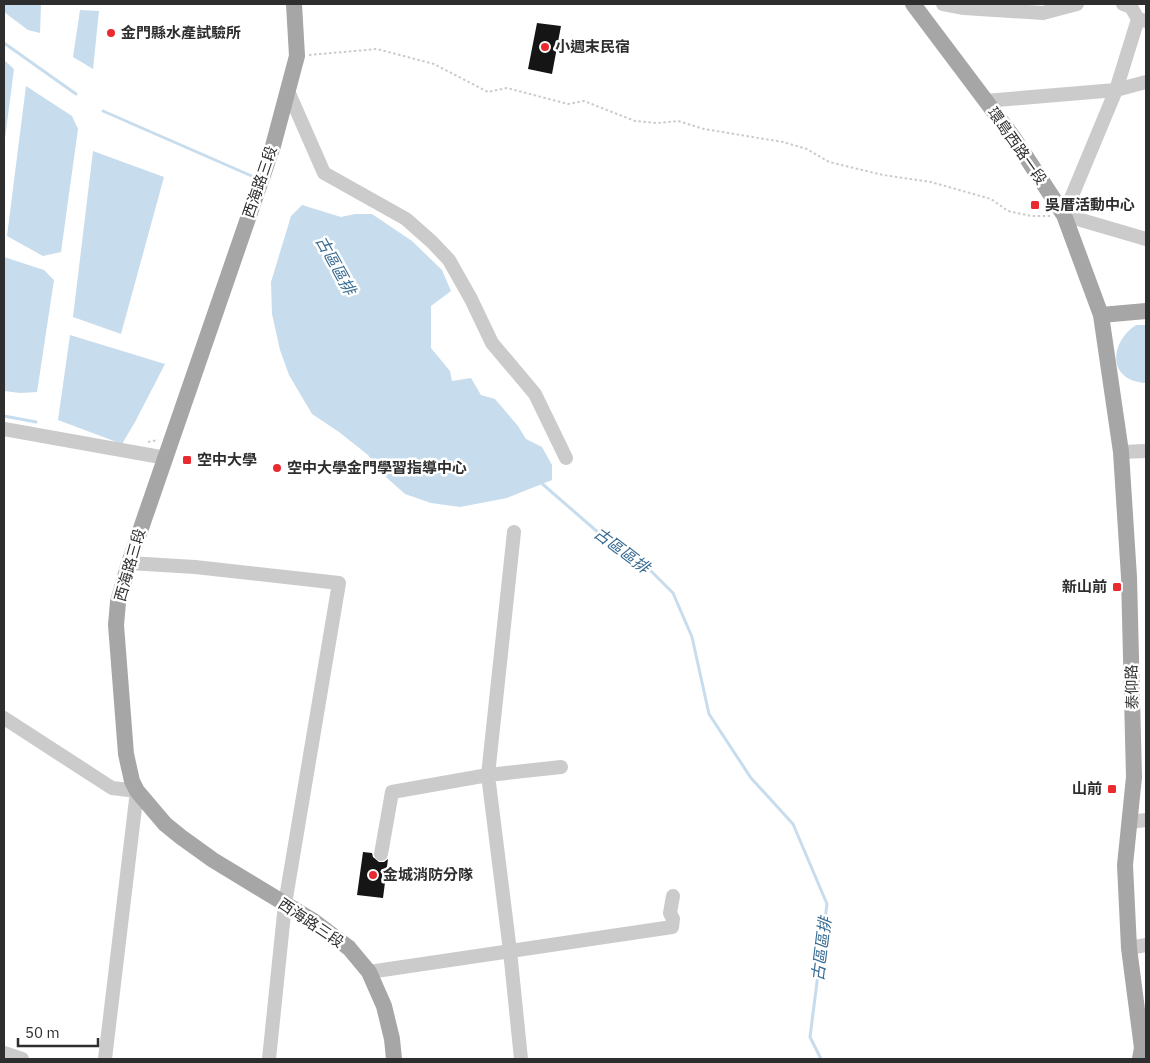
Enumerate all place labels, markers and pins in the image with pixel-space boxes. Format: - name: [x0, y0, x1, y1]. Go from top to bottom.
- place label: 金門縣水產試驗所: [121, 23, 241, 42]
- marker: 金門縣水產試驗所: [105, 27, 117, 39]
- place label: 小週末民宿: [555, 37, 630, 56]
- marker: 小週末民宿: [539, 41, 551, 53]
- place label: 吳厝活動中心: [1045, 195, 1135, 214]
- marker: 吳厝活動中心: [1029, 199, 1041, 211]
- place label: 空中大學: [197, 450, 257, 469]
- marker: 空中大學: [181, 454, 193, 466]
- place label: 空中大學金門學習指導中心: [287, 458, 467, 477]
- marker: 空中大學金門學習指導中心: [271, 462, 283, 474]
- place label: 新山前: [1062, 577, 1107, 596]
- marker: 新山前: [1111, 581, 1123, 593]
- place label: 山前: [1072, 779, 1102, 798]
- marker: 山前: [1106, 783, 1118, 795]
- place label: 金城消防分隊: [383, 865, 473, 884]
- marker: 金城消防分隊: [367, 869, 379, 881]

